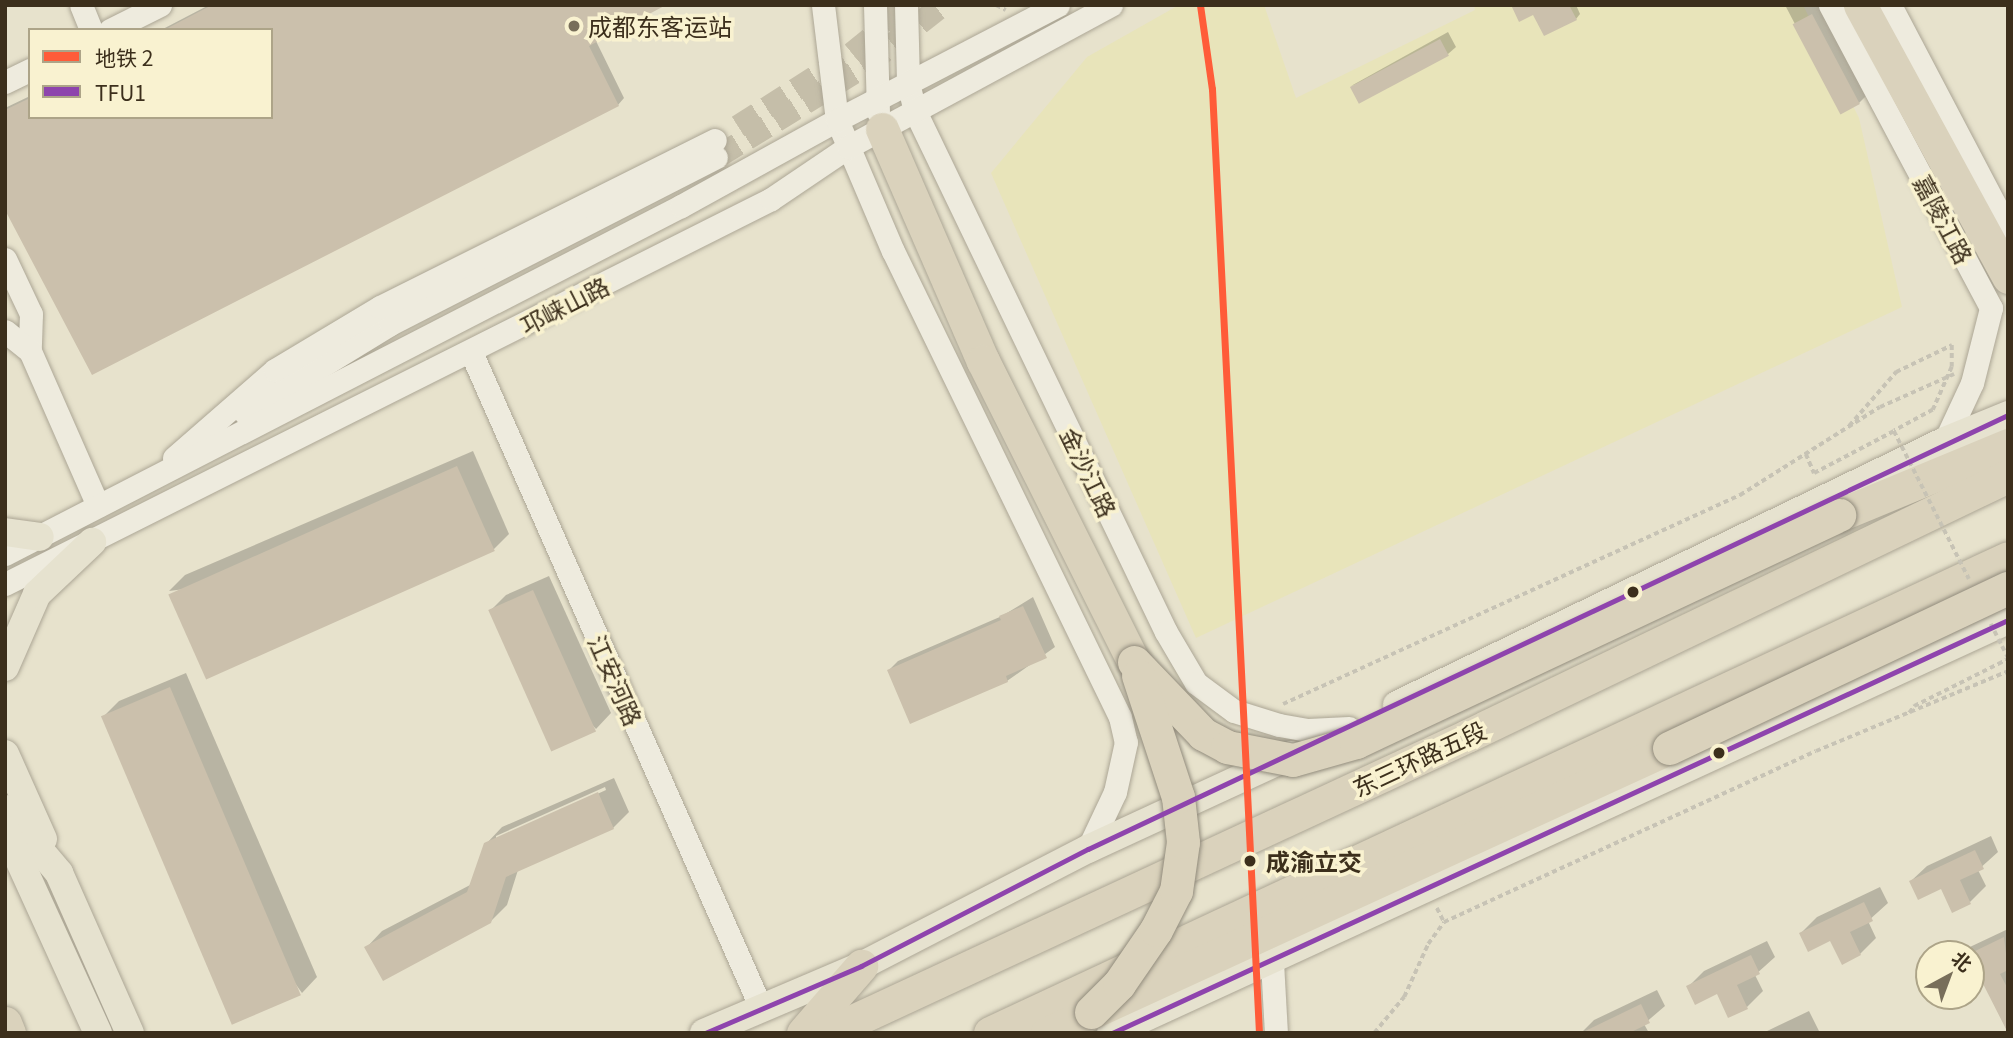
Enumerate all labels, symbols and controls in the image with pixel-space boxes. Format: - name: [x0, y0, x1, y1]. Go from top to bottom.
- place label: 成都东客运站: [588, 12, 732, 40]
- marker: 成都东客运站: [566, 18, 582, 34]
- legend: [28, 28, 273, 119]
- text: 地铁 2: [95, 42, 153, 72]
- text: TFU1: [95, 77, 146, 107]
- street label: 嘉陵江路: [1909, 170, 1979, 268]
- street label: 邛崃山路: [515, 270, 613, 340]
- street label: 金沙江路: [1055, 423, 1123, 521]
- unlabelled marker: [1626, 585, 1640, 599]
- street label: 江安河路: [583, 630, 649, 730]
- street label: 东三环路五段: [1348, 715, 1490, 801]
- unlabelled marker: [1712, 746, 1726, 760]
- place label: 成渝立交: [1266, 847, 1362, 875]
- marker: 成渝立交: [1240, 851, 1260, 871]
- north arrow: [1915, 940, 1985, 1010]
- text: 北: [1947, 944, 1979, 977]

